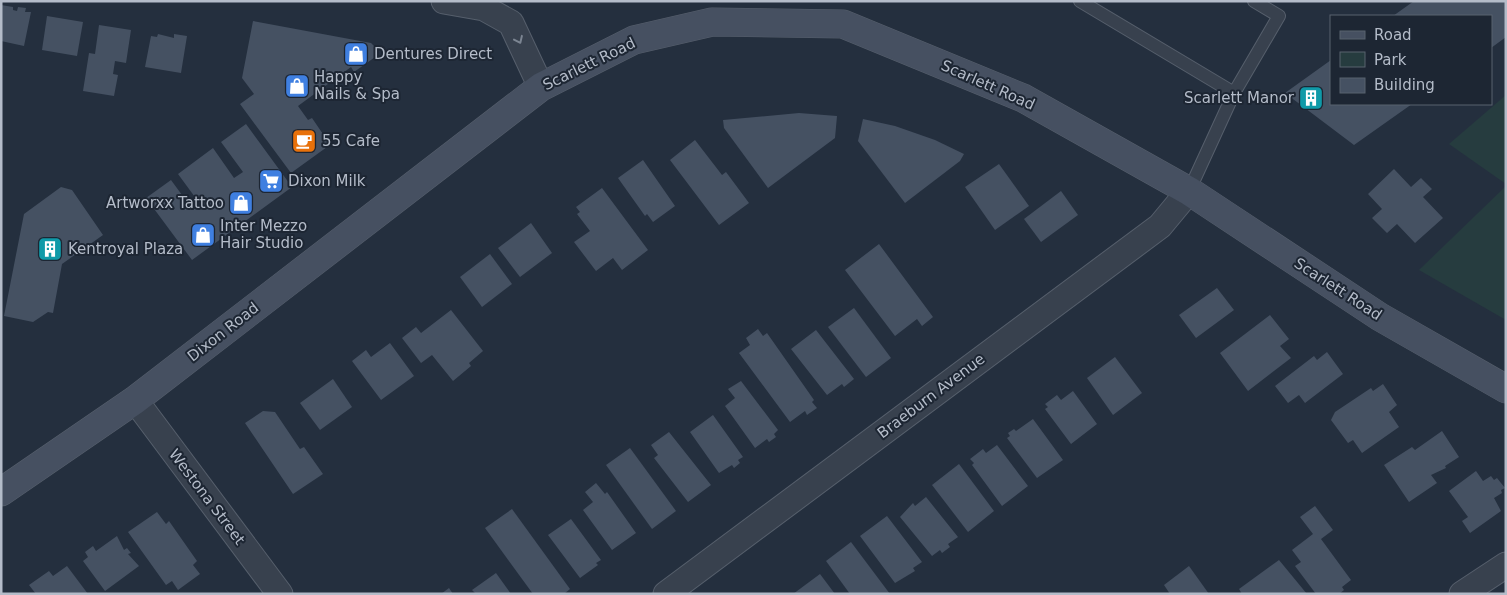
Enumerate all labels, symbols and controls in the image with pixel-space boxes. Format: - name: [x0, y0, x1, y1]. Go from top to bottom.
- legend: [1330, 15, 1492, 105]
- text: Road: [1374, 26, 1412, 44]
- street label: Scarlett Road: [540, 34, 638, 94]
- one-way arrow: [512, 35, 523, 44]
- shop icon: Dentures Direct: [343, 41, 369, 67]
- place label: Dentures Direct: [374, 45, 492, 63]
- text: Park: [1374, 51, 1407, 69]
- street label: Scarlett Road: [938, 56, 1038, 114]
- place label: Happy Nails & Spa: [314, 68, 400, 103]
- shop icon: Happy Nails & Spa: [284, 73, 310, 99]
- text: Building: [1374, 76, 1435, 94]
- building icon: Scarlett Manor: [1298, 85, 1324, 111]
- place label: Scarlett Manor: [1184, 89, 1295, 107]
- cafe icon: 55 Cafe: [291, 128, 317, 154]
- place label: 55 Cafe: [322, 132, 380, 150]
- supermarket icon: Dixon Milk: [258, 168, 284, 194]
- place label: Dixon Milk: [288, 172, 366, 190]
- shop icon: Artworxx Tattoo: [228, 190, 254, 216]
- place label: Artworxx Tattoo: [106, 194, 224, 212]
- place label: Inter Mezzo Hair Studio: [220, 217, 307, 252]
- shop icon: Inter Mezzo Hair Studio: [190, 222, 216, 248]
- building icon: Kentroyal Plaza: [37, 236, 63, 262]
- place label: Kentroyal Plaza: [68, 240, 183, 258]
- street label: Scarlett Road: [1291, 254, 1385, 324]
- street label: Dixon Road: [184, 299, 262, 365]
- street label: Braeburn Avenue: [874, 350, 988, 442]
- street label: Westona Street: [165, 446, 249, 548]

